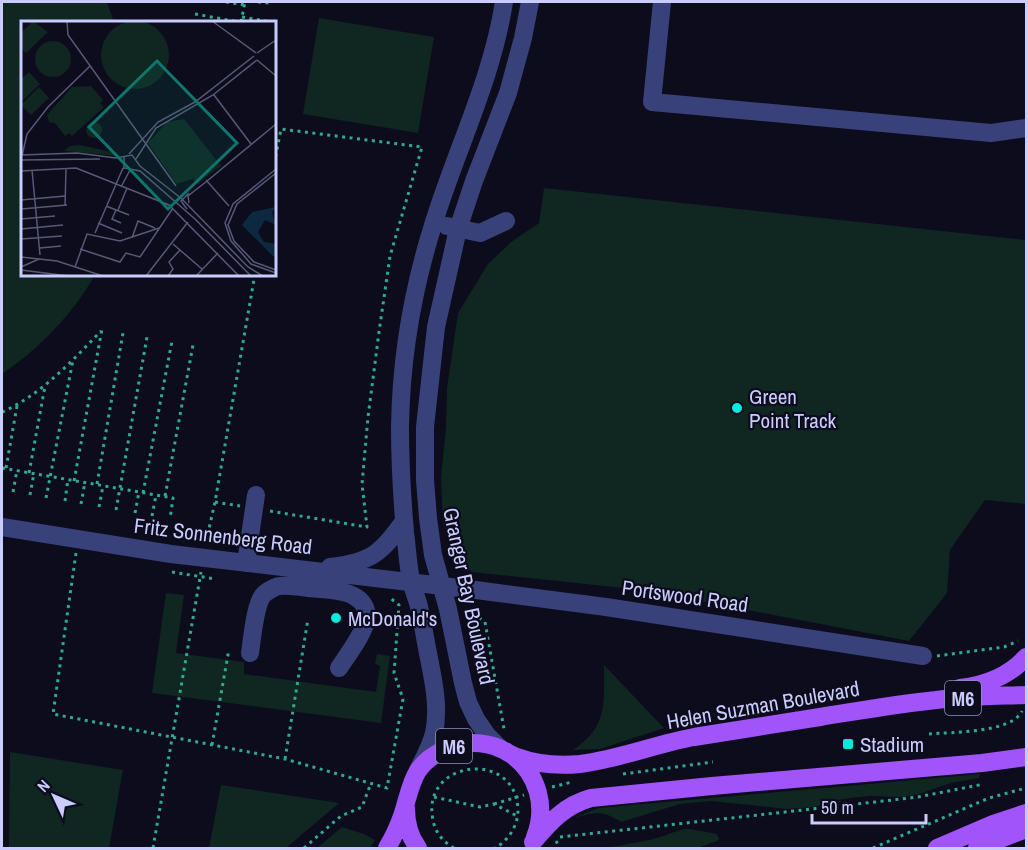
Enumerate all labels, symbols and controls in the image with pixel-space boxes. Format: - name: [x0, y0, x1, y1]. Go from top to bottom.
- inset map: [21, 21, 276, 276]
- place label: Green Point Track: [749, 382, 837, 435]
- marker: Green Point Track: [730, 401, 744, 415]
- street label: Granger Bay Boulevard: [436, 505, 502, 687]
- street label: Fritz Sonnenberg Road: [132, 511, 314, 561]
- street label: Portswood Road: [620, 573, 750, 619]
- place label: McDonald's: [348, 604, 437, 633]
- marker: McDonald's: [329, 611, 343, 625]
- street label: Helen Suzman Boulevard: [664, 674, 862, 736]
- road number: M6: [945, 681, 981, 715]
- road number: M6: [436, 729, 472, 763]
- place label: Stadium: [860, 730, 924, 759]
- marker: Stadium: [841, 737, 855, 751]
- north arrow: [24, 766, 84, 826]
- text: N: [32, 775, 54, 797]
- scale bar: [812, 787, 926, 825]
- text: 50 m: [821, 795, 854, 820]

